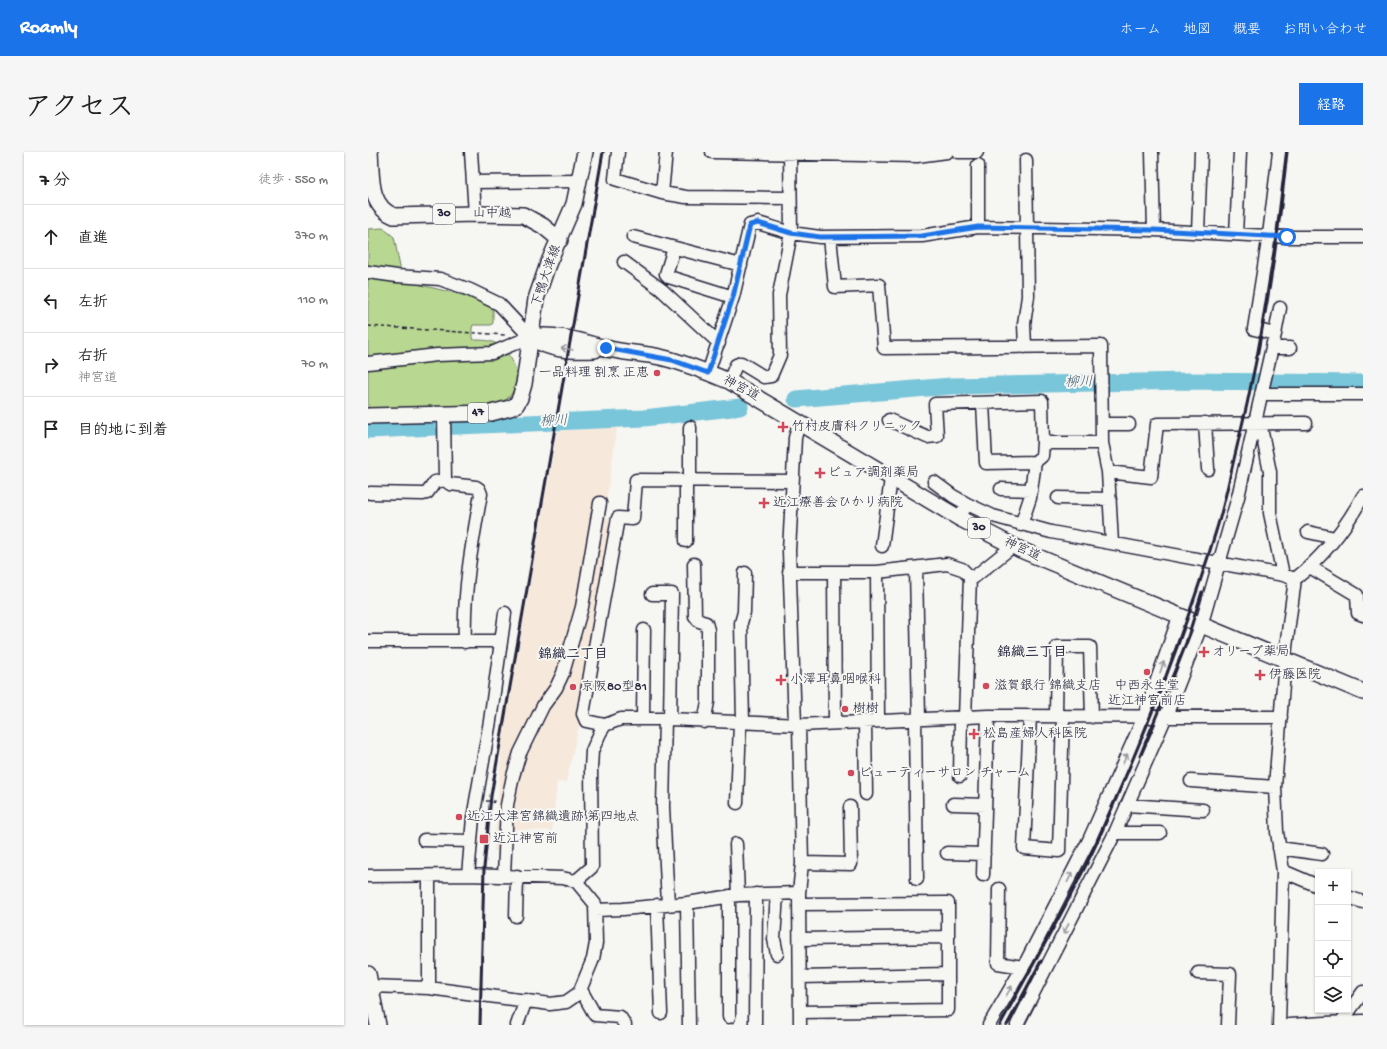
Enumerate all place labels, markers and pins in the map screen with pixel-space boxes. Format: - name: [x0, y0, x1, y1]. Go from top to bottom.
- place label: 一品料理 割烹 正恵: [539, 366, 649, 381]
- marker: 一品料理 割烹 正恵: [652, 368, 662, 378]
- place label: 竹村皮膚科クリニック: [792, 419, 922, 435]
- marker: 竹村皮膚科クリニック: [777, 421, 789, 433]
- place label: ピュア調剤薬局: [828, 465, 919, 481]
- marker: ピュア調剤薬局: [815, 468, 825, 478]
- place label: 近江療善会ひかり病院: [773, 495, 903, 511]
- marker: 近江療善会ひかり病院: [758, 497, 770, 509]
- place label: オリーブ薬局: [1212, 644, 1289, 660]
- marker: オリーブ薬局: [1199, 647, 1209, 657]
- marker: 中西永生堂 近江神宮前店: [1142, 667, 1152, 677]
- place label: 伊藤医院: [1269, 667, 1321, 683]
- marker: 伊藤医院: [1254, 669, 1266, 681]
- place label: 小澤耳鼻咽喉科: [790, 671, 881, 688]
- marker: 小澤耳鼻咽喉科: [775, 674, 787, 686]
- place label: 滋賀銀行 錦織支店: [994, 678, 1101, 694]
- place label: 中西永生堂 近江神宮前店: [1108, 679, 1186, 709]
- place label: 京阪80型81: [581, 680, 647, 695]
- marker: 滋賀銀行 錦織支店: [981, 681, 991, 691]
- marker: 京阪80型81: [568, 682, 578, 692]
- place label: 樹樹: [853, 702, 879, 717]
- marker: 樹樹: [840, 704, 850, 714]
- place label: 松島産婦人科医院: [983, 726, 1087, 742]
- marker: 松島産婦人科医院: [968, 728, 980, 740]
- place label: ビューティーサロン チャーム: [859, 766, 1031, 781]
- marker: ビューティーサロン チャーム: [846, 768, 856, 778]
- place label: 近江大津宮錦織遺跡 第四地点: [467, 809, 639, 825]
- marker: 近江大津宮錦織遺跡 第四地点: [454, 812, 464, 822]
- place label: 近江神宮前: [493, 831, 558, 847]
- marker: 近江神宮前: [478, 833, 490, 845]

